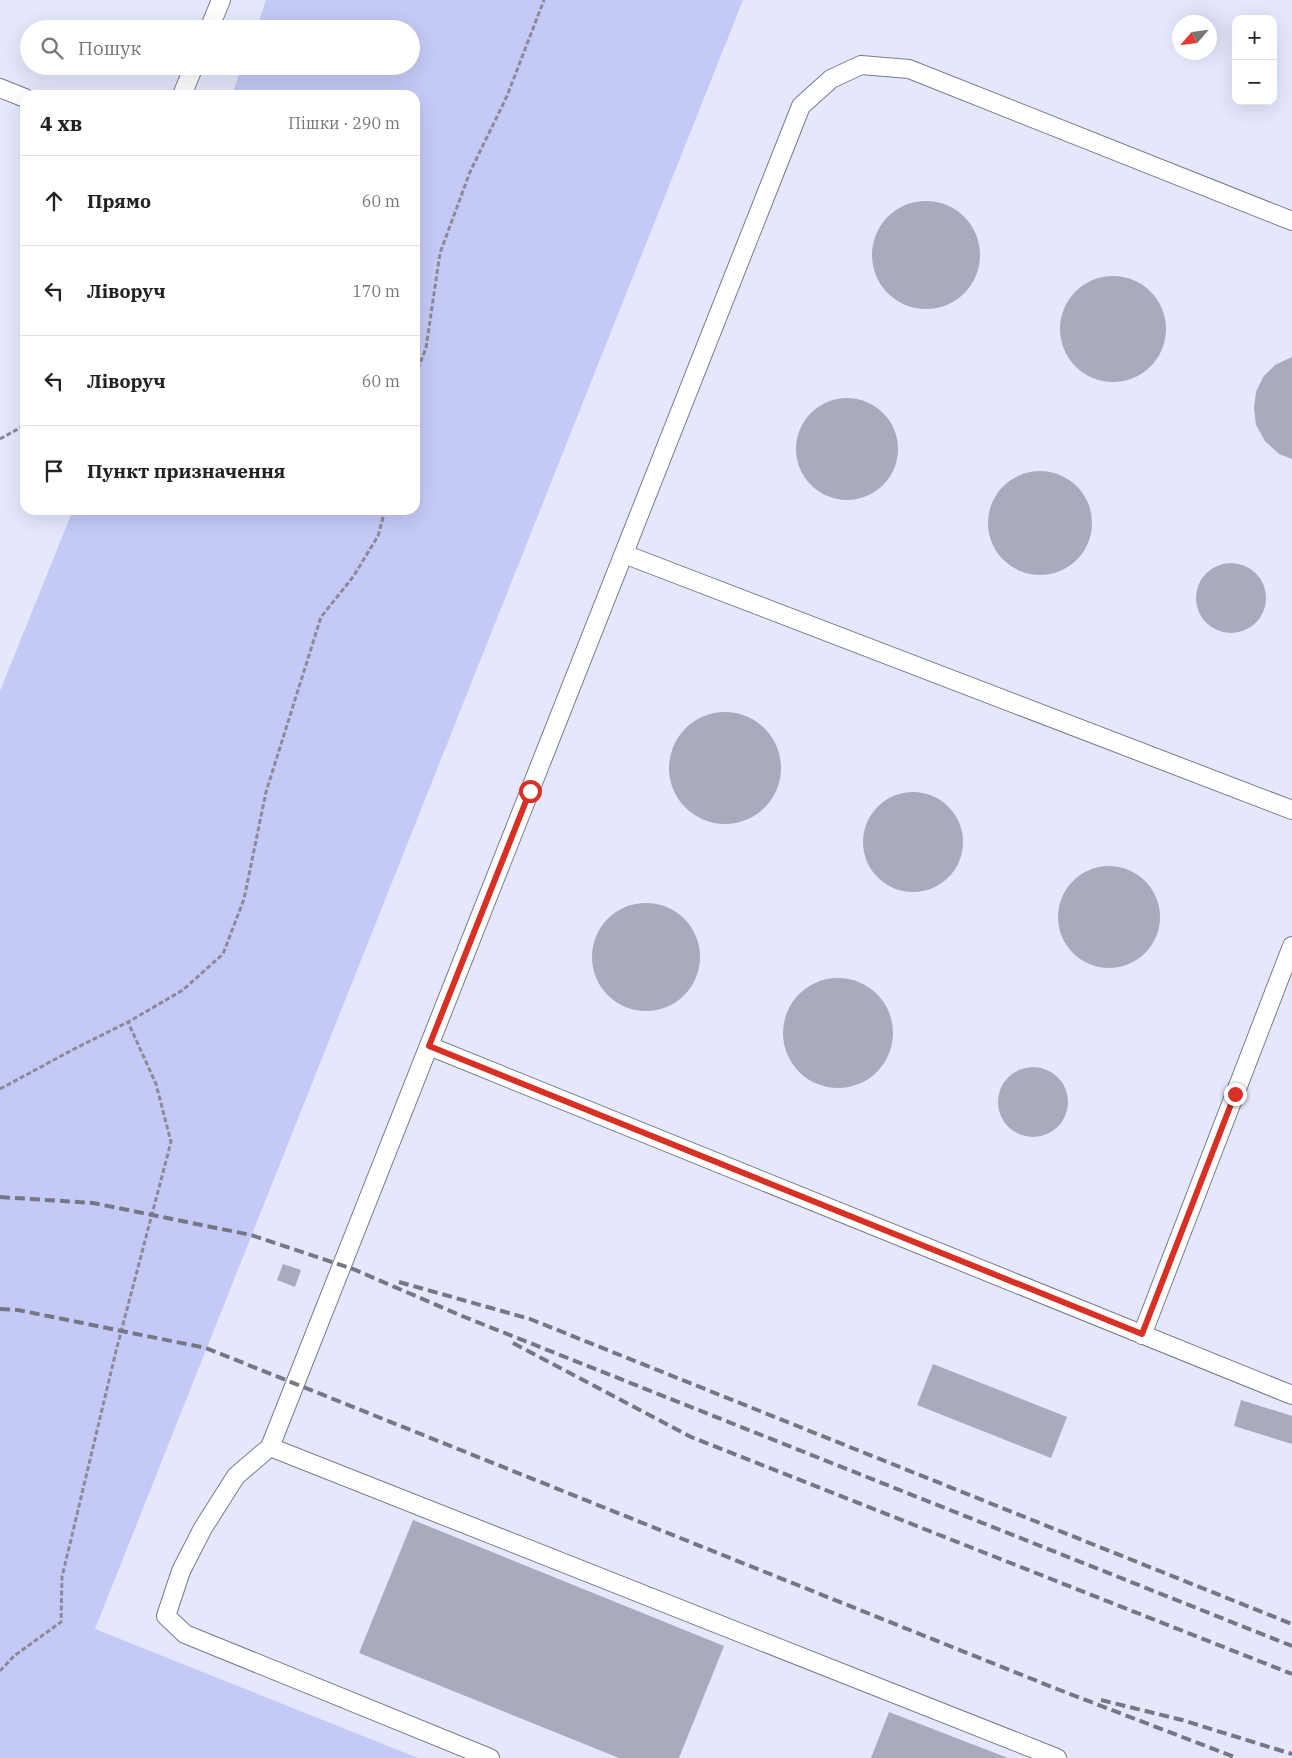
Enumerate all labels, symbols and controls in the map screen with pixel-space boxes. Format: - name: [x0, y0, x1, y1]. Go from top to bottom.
- north arrow: [1172, 15, 1217, 60]
- map controls: [1232, 15, 1277, 105]
- button: +: [1232, 15, 1277, 60]
- search box: [20, 20, 420, 75]
- icon: search: [38, 34, 66, 62]
- text: Пошук: [78, 36, 141, 60]
- button: −: [1232, 60, 1277, 105]
- text: 4 хв: [40, 109, 82, 137]
- text: Пішки · 290 m: [288, 113, 400, 133]
- icon: ahead: [40, 187, 68, 215]
- text: Прямо: [87, 189, 151, 213]
- text: 60 m: [362, 191, 400, 211]
- icon: left: [40, 277, 68, 305]
- text: Ліворуч: [87, 279, 166, 303]
- text: 170 m: [352, 281, 400, 301]
- icon: left: [40, 367, 68, 395]
- text: Ліворуч: [87, 369, 166, 393]
- text: 60 m: [362, 371, 400, 391]
- icon: arrive: [40, 457, 68, 485]
- text: Пункт призначення: [87, 459, 285, 483]
- route start: [519, 780, 542, 803]
- route end: [1224, 1083, 1247, 1106]

